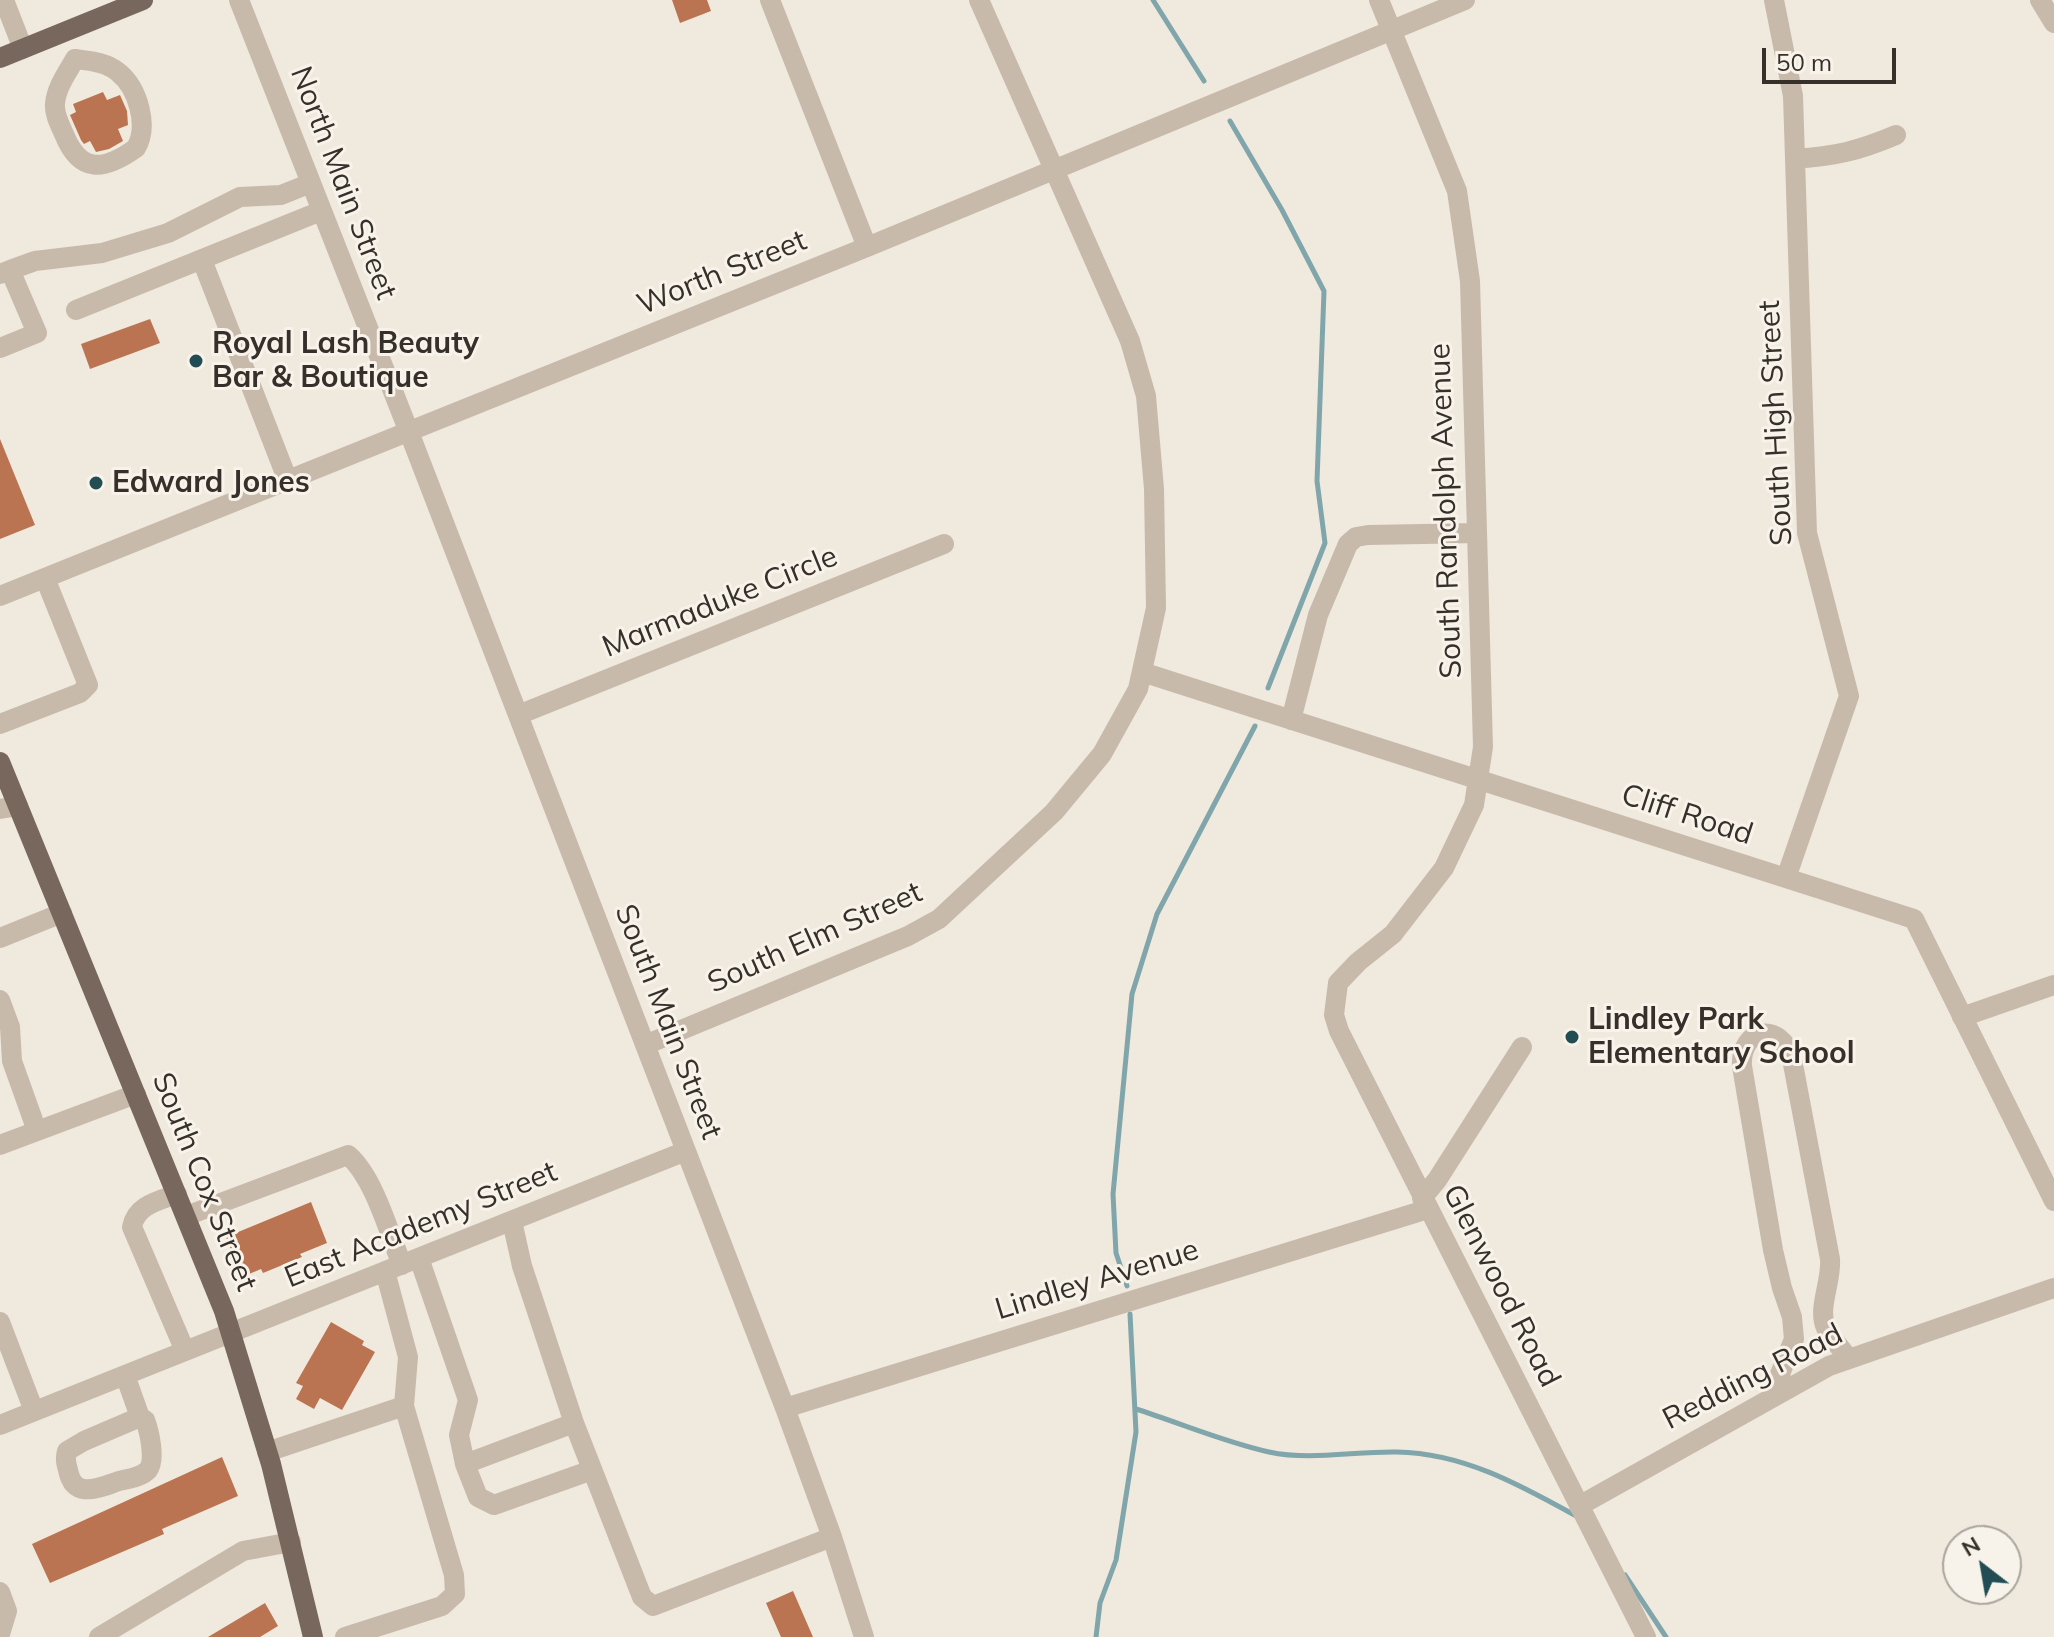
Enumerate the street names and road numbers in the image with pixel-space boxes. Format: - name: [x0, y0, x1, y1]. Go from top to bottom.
- street label: North Main Street: [282, 62, 404, 304]
- street label: Worth Street: [632, 223, 812, 323]
- street label: South High Street: [1752, 299, 1800, 547]
- street label: South Randolph Avenue: [1422, 343, 1470, 679]
- street label: Marmaduke Circle: [597, 538, 843, 666]
- street label: Cliff Road: [1617, 777, 1757, 853]
- street label: South Elm Street: [702, 875, 928, 1001]
- street label: South Main Street: [607, 900, 729, 1144]
- street label: South Cox Street: [144, 1068, 264, 1296]
- street label: East Academy Street: [280, 1154, 562, 1296]
- street label: Glenwood Road: [1434, 1179, 1568, 1393]
- street label: Lindley Avenue: [991, 1232, 1203, 1328]
- street label: Redding Road: [1657, 1316, 1849, 1438]

